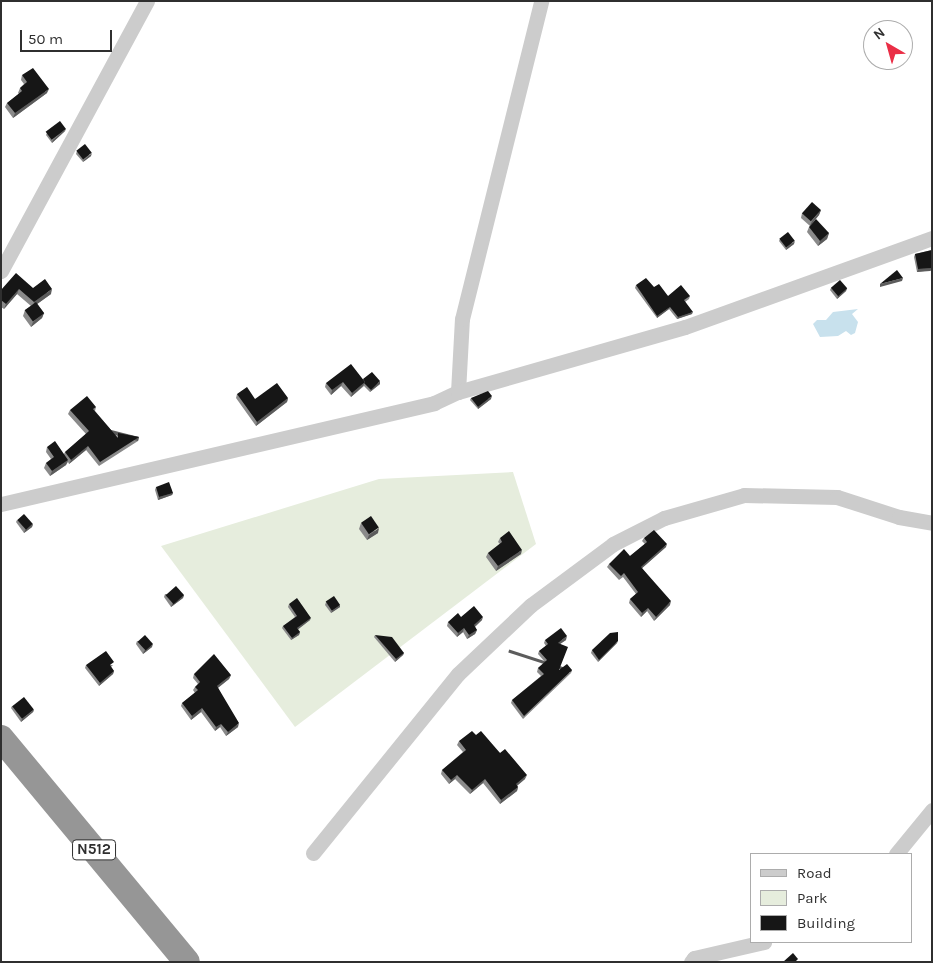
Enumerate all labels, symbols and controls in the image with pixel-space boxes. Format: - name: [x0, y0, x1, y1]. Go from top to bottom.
- scale bar: [22, 20, 115, 52]
- north arrow: [863, 20, 913, 70]
- text: N: [870, 24, 888, 43]
- text: 50 m: [28, 30, 63, 48]
- road number: N512: [72, 838, 116, 862]
- legend: [750, 853, 913, 943]
- text: Road: [797, 864, 832, 882]
- text: Park: [797, 889, 827, 907]
- text: Building: [797, 914, 855, 932]

